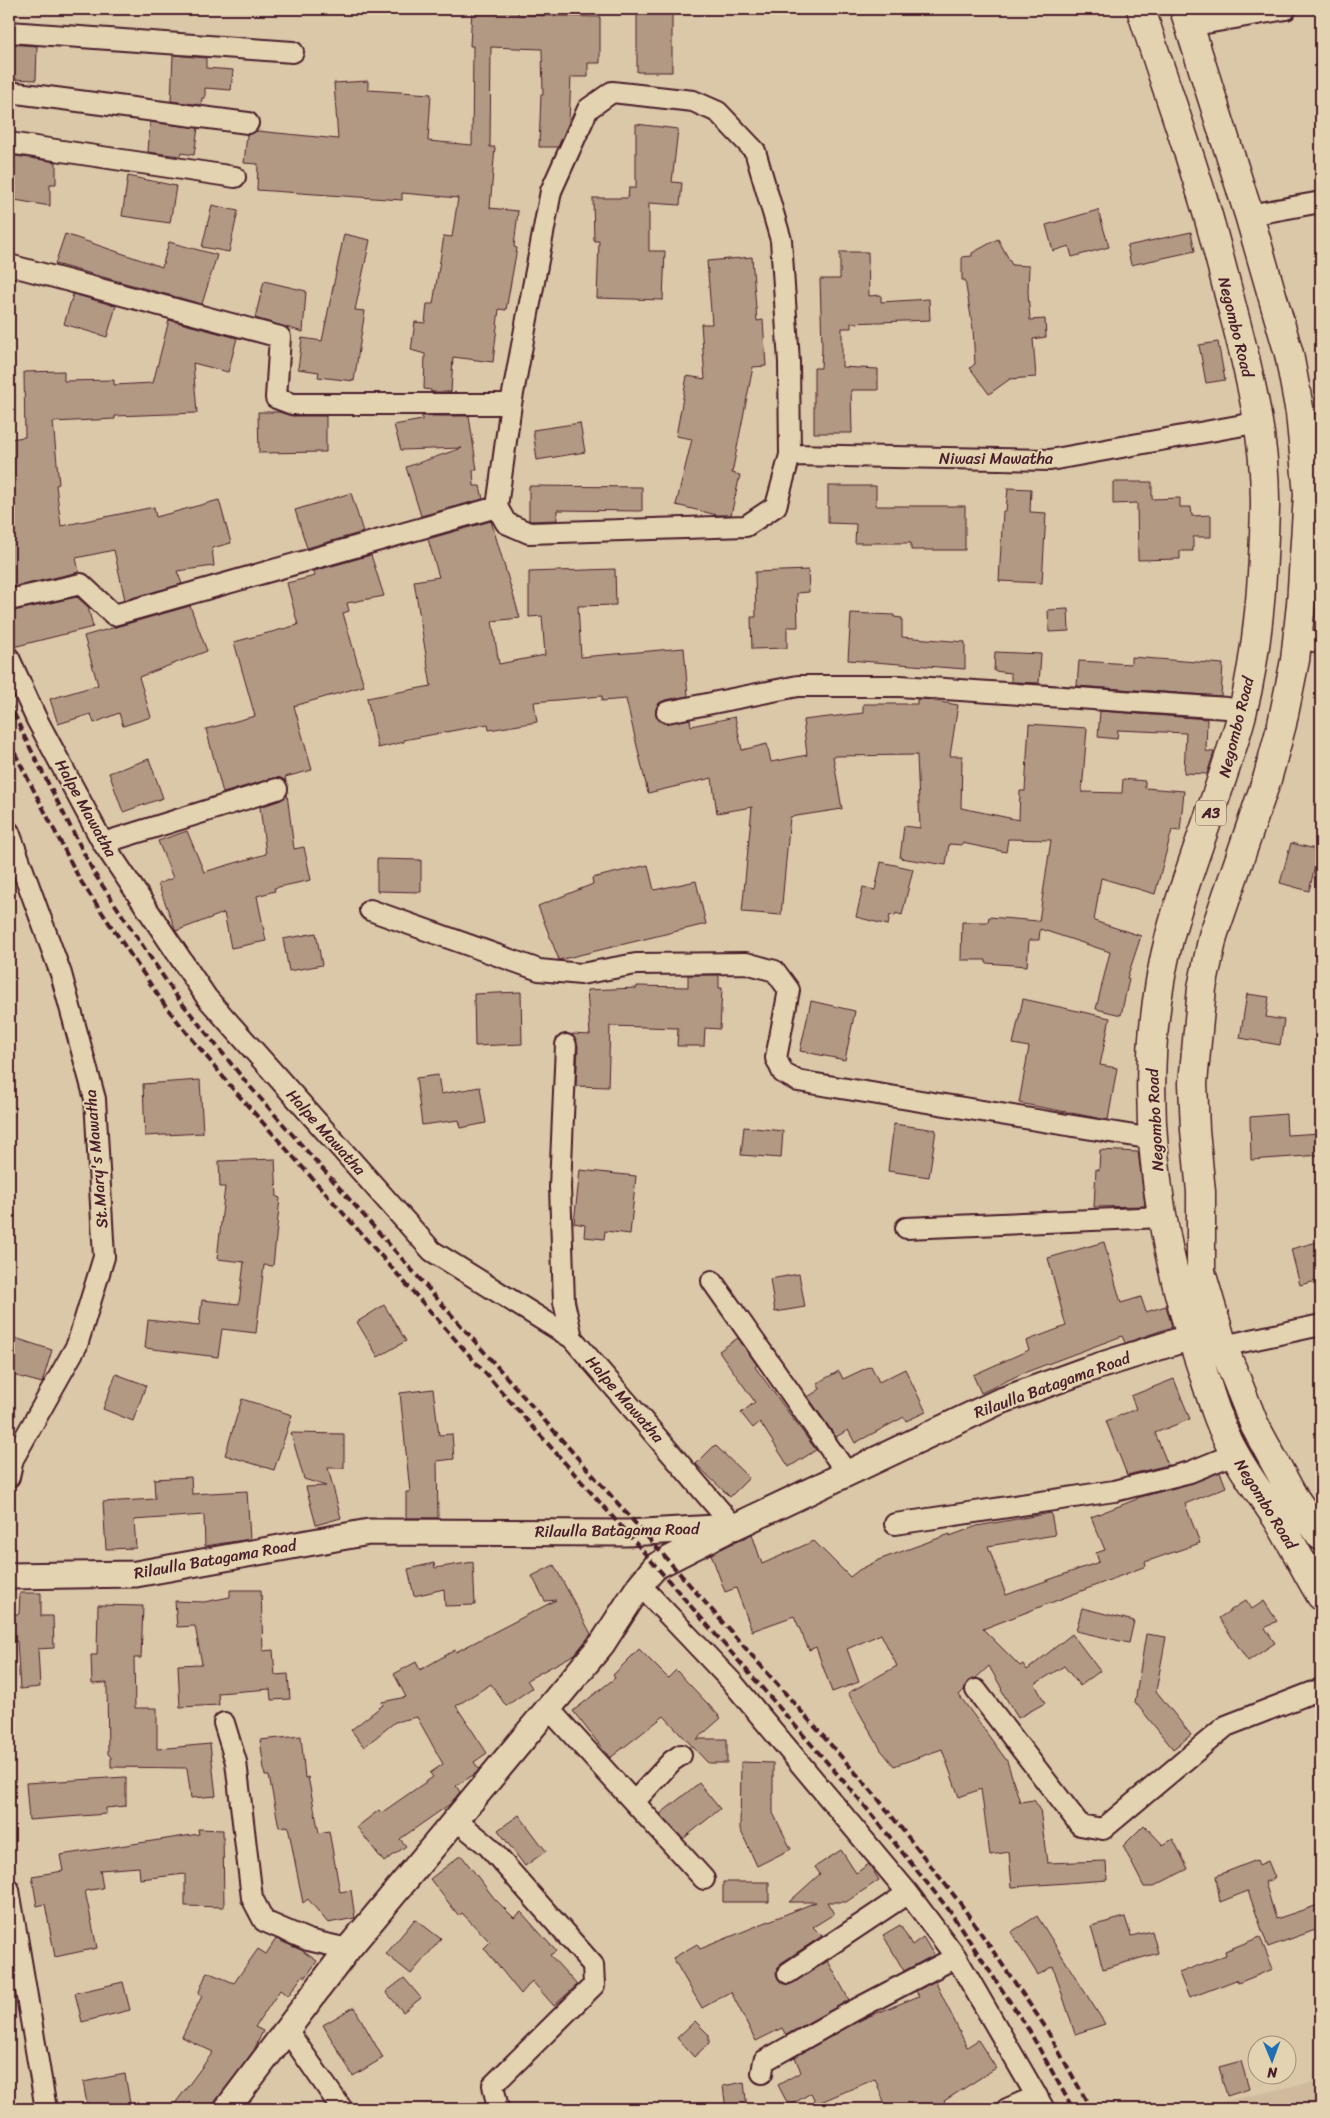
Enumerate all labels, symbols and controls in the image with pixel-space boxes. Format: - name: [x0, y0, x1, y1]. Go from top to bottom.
- street label: Negombo Road: [1210, 274, 1263, 382]
- street label: Niwasi Mawatha: [939, 444, 1053, 473]
- street label: Negombo Road: [1210, 672, 1263, 780]
- street label: Halpe Mawatha: [47, 753, 126, 864]
- road number: A3: [1196, 800, 1226, 826]
- street label: Negombo Road: [1138, 1066, 1172, 1172]
- street label: Halpe Mawatha: [279, 1082, 374, 1183]
- street label: St.Mary's Mawatha: [76, 1089, 116, 1229]
- street label: Rilaulla Batagama Road: [970, 1343, 1136, 1427]
- street label: Halpe Mawatha: [578, 1348, 672, 1450]
- street label: Negombo Road: [1226, 1453, 1306, 1557]
- street label: Rilaulla Batagama Road: [535, 1514, 701, 1546]
- street label: Rilaulla Batagama Road: [132, 1530, 300, 1588]
- north arrow: [1248, 2036, 1298, 2086]
- text: N: [1267, 2060, 1278, 2085]

